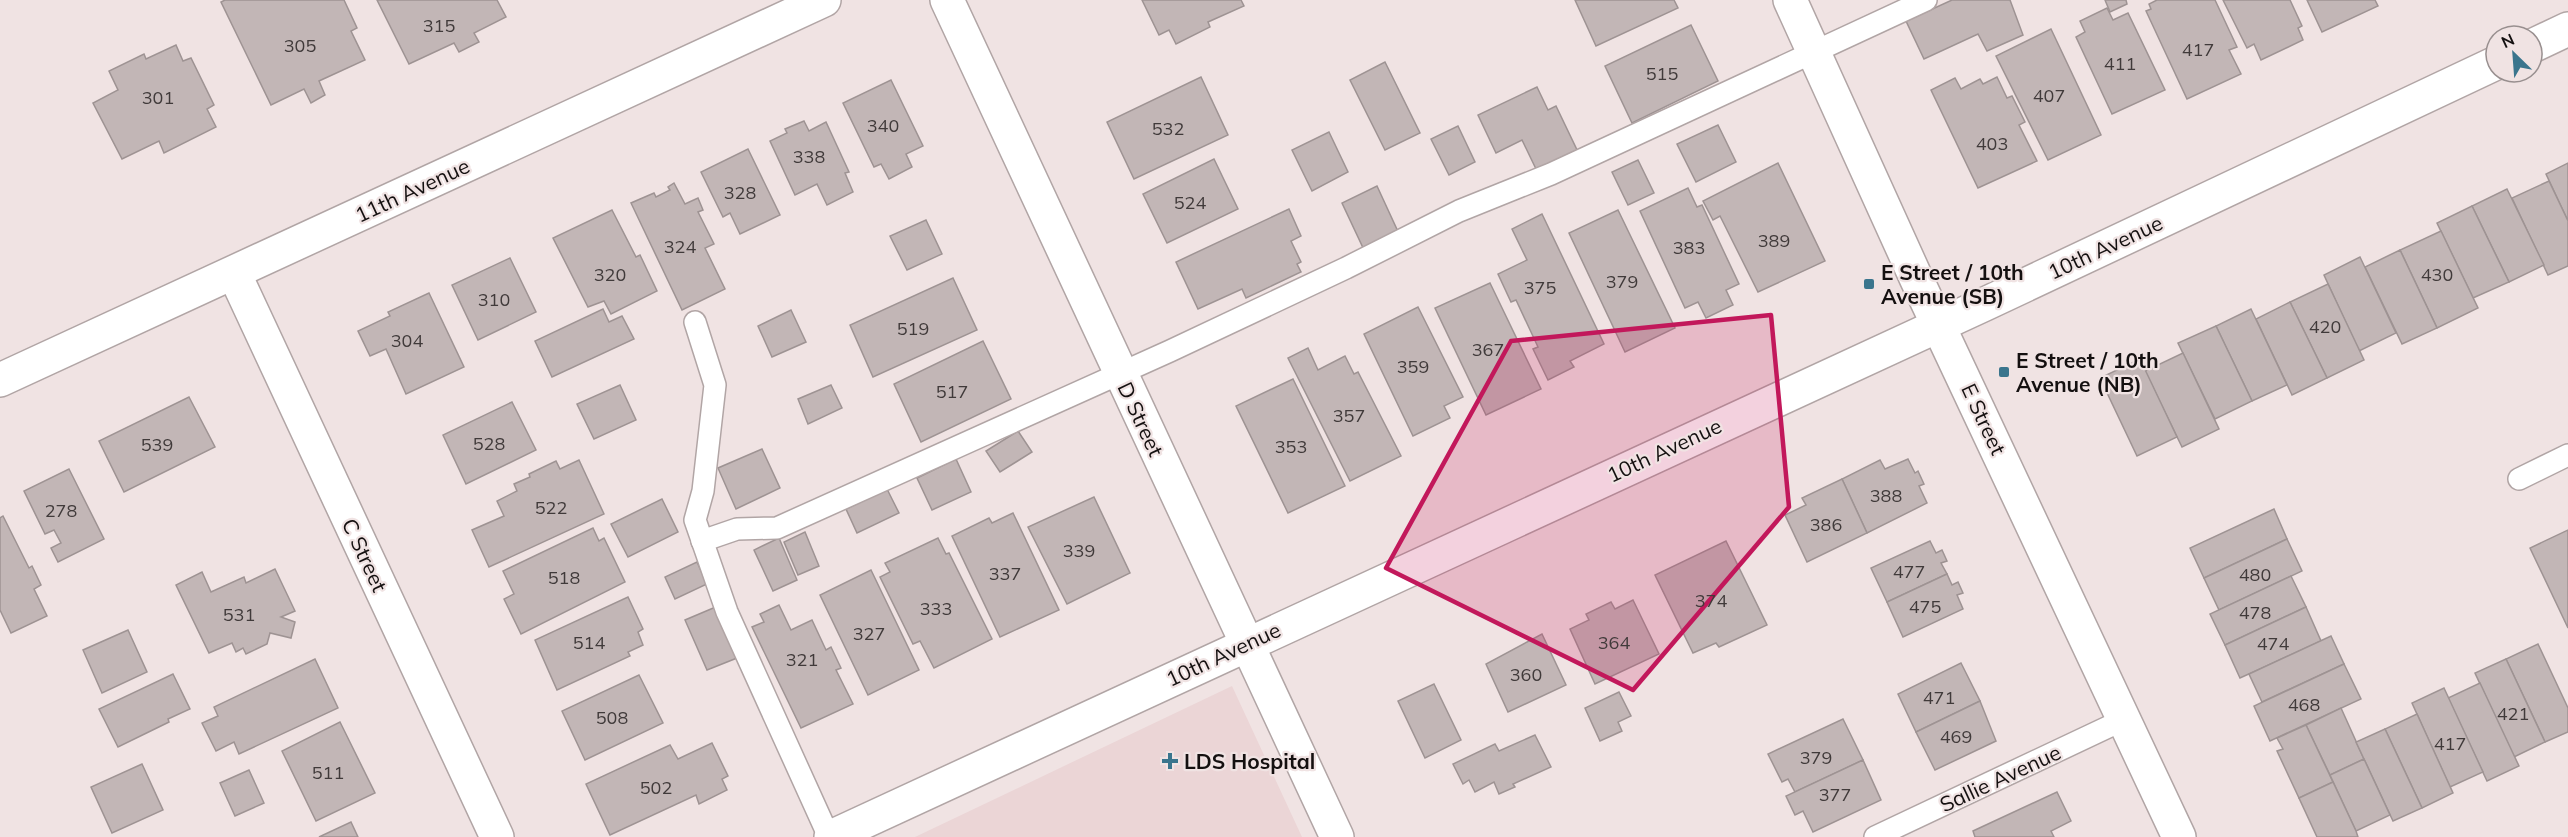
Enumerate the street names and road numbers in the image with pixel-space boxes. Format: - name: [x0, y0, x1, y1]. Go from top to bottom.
- street label: 11th Avenue: [351, 152, 473, 228]
- street label: 10th Avenue: [2044, 209, 2166, 285]
- street label: D Street: [1112, 378, 1170, 460]
- street label: E Street: [1956, 379, 2012, 459]
- street label: 10th Avenue: [1603, 412, 1725, 488]
- street label: C Street: [337, 514, 393, 596]
- street label: 10th Avenue: [1162, 616, 1284, 692]
- street label: Sallie Avenue: [1935, 739, 2065, 817]

